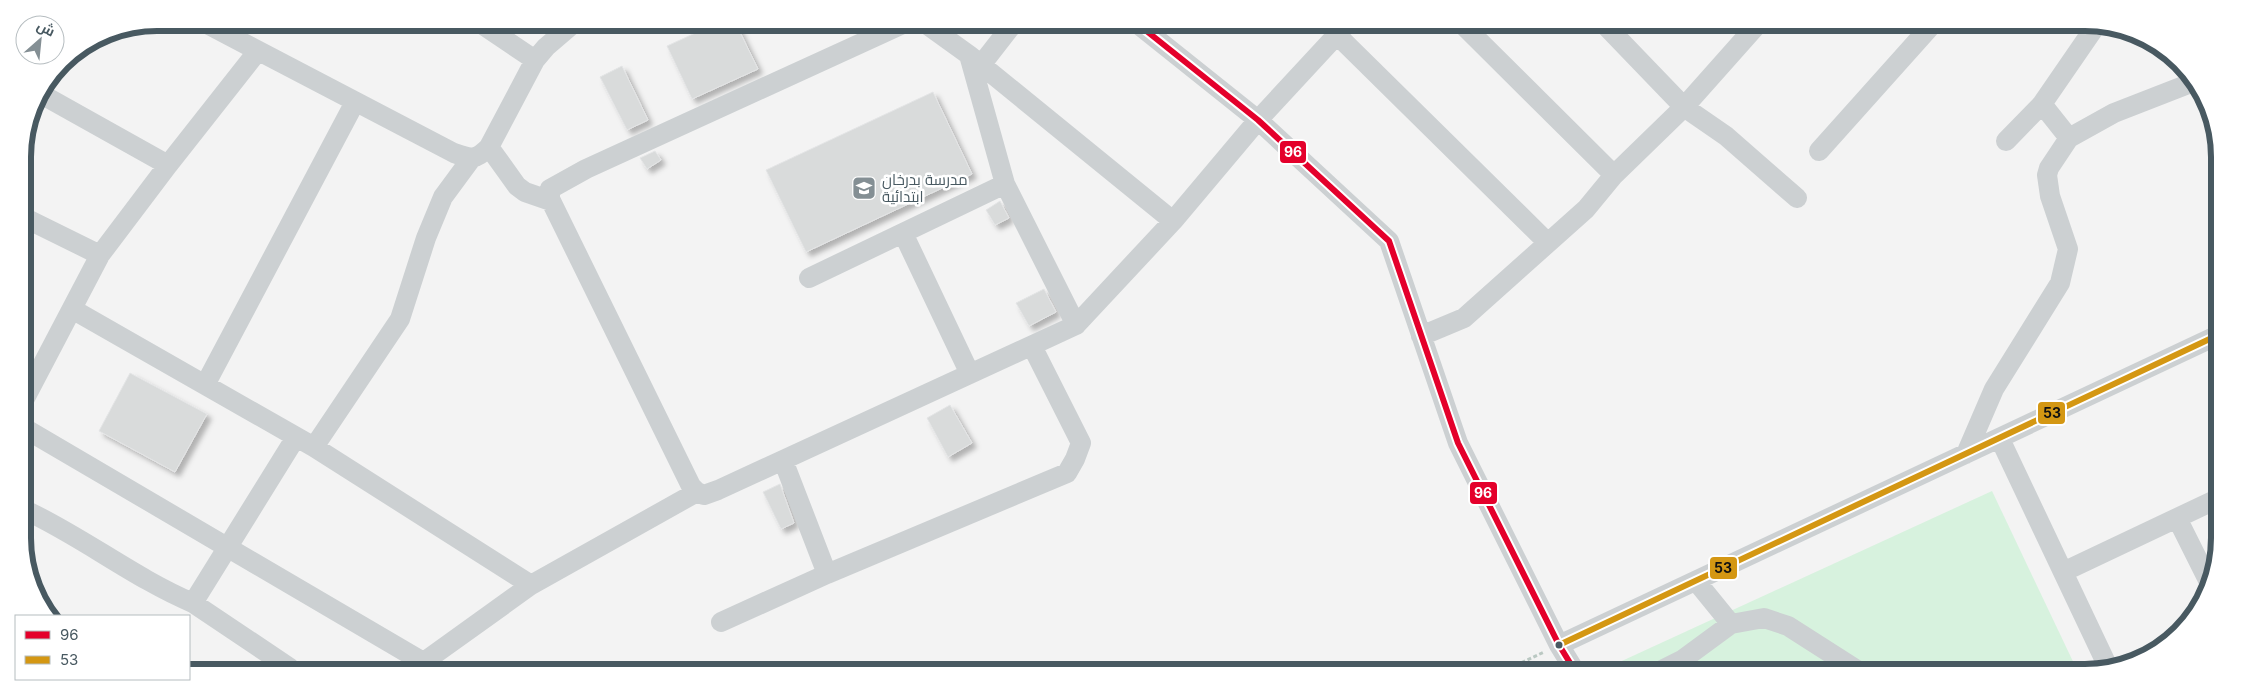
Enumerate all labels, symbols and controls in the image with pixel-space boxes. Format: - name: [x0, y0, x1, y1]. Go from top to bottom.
- north arrow: [15, 15, 65, 65]
- text: ش: [34, 16, 58, 41]
- line badge: 96: [1279, 140, 1307, 164]
- text: 96: [1284, 143, 1302, 160]
- place label: مدرسة بدرخان ابتدائية: [882, 170, 968, 206]
- school or university icon: مدرسة بدرخان ابتدائية: [851, 175, 877, 201]
- line badge: 53: [2037, 401, 2066, 425]
- text: 53: [2043, 404, 2061, 421]
- line badge: 96: [1469, 481, 1498, 505]
- text: 96: [1474, 484, 1492, 501]
- line badge: 53: [1709, 556, 1738, 580]
- text: 53: [1714, 559, 1732, 576]
- legend: [15, 615, 190, 680]
- text: 96: [60, 625, 79, 644]
- unlabelled marker: [1554, 640, 1564, 650]
- text: 53: [60, 650, 78, 669]

